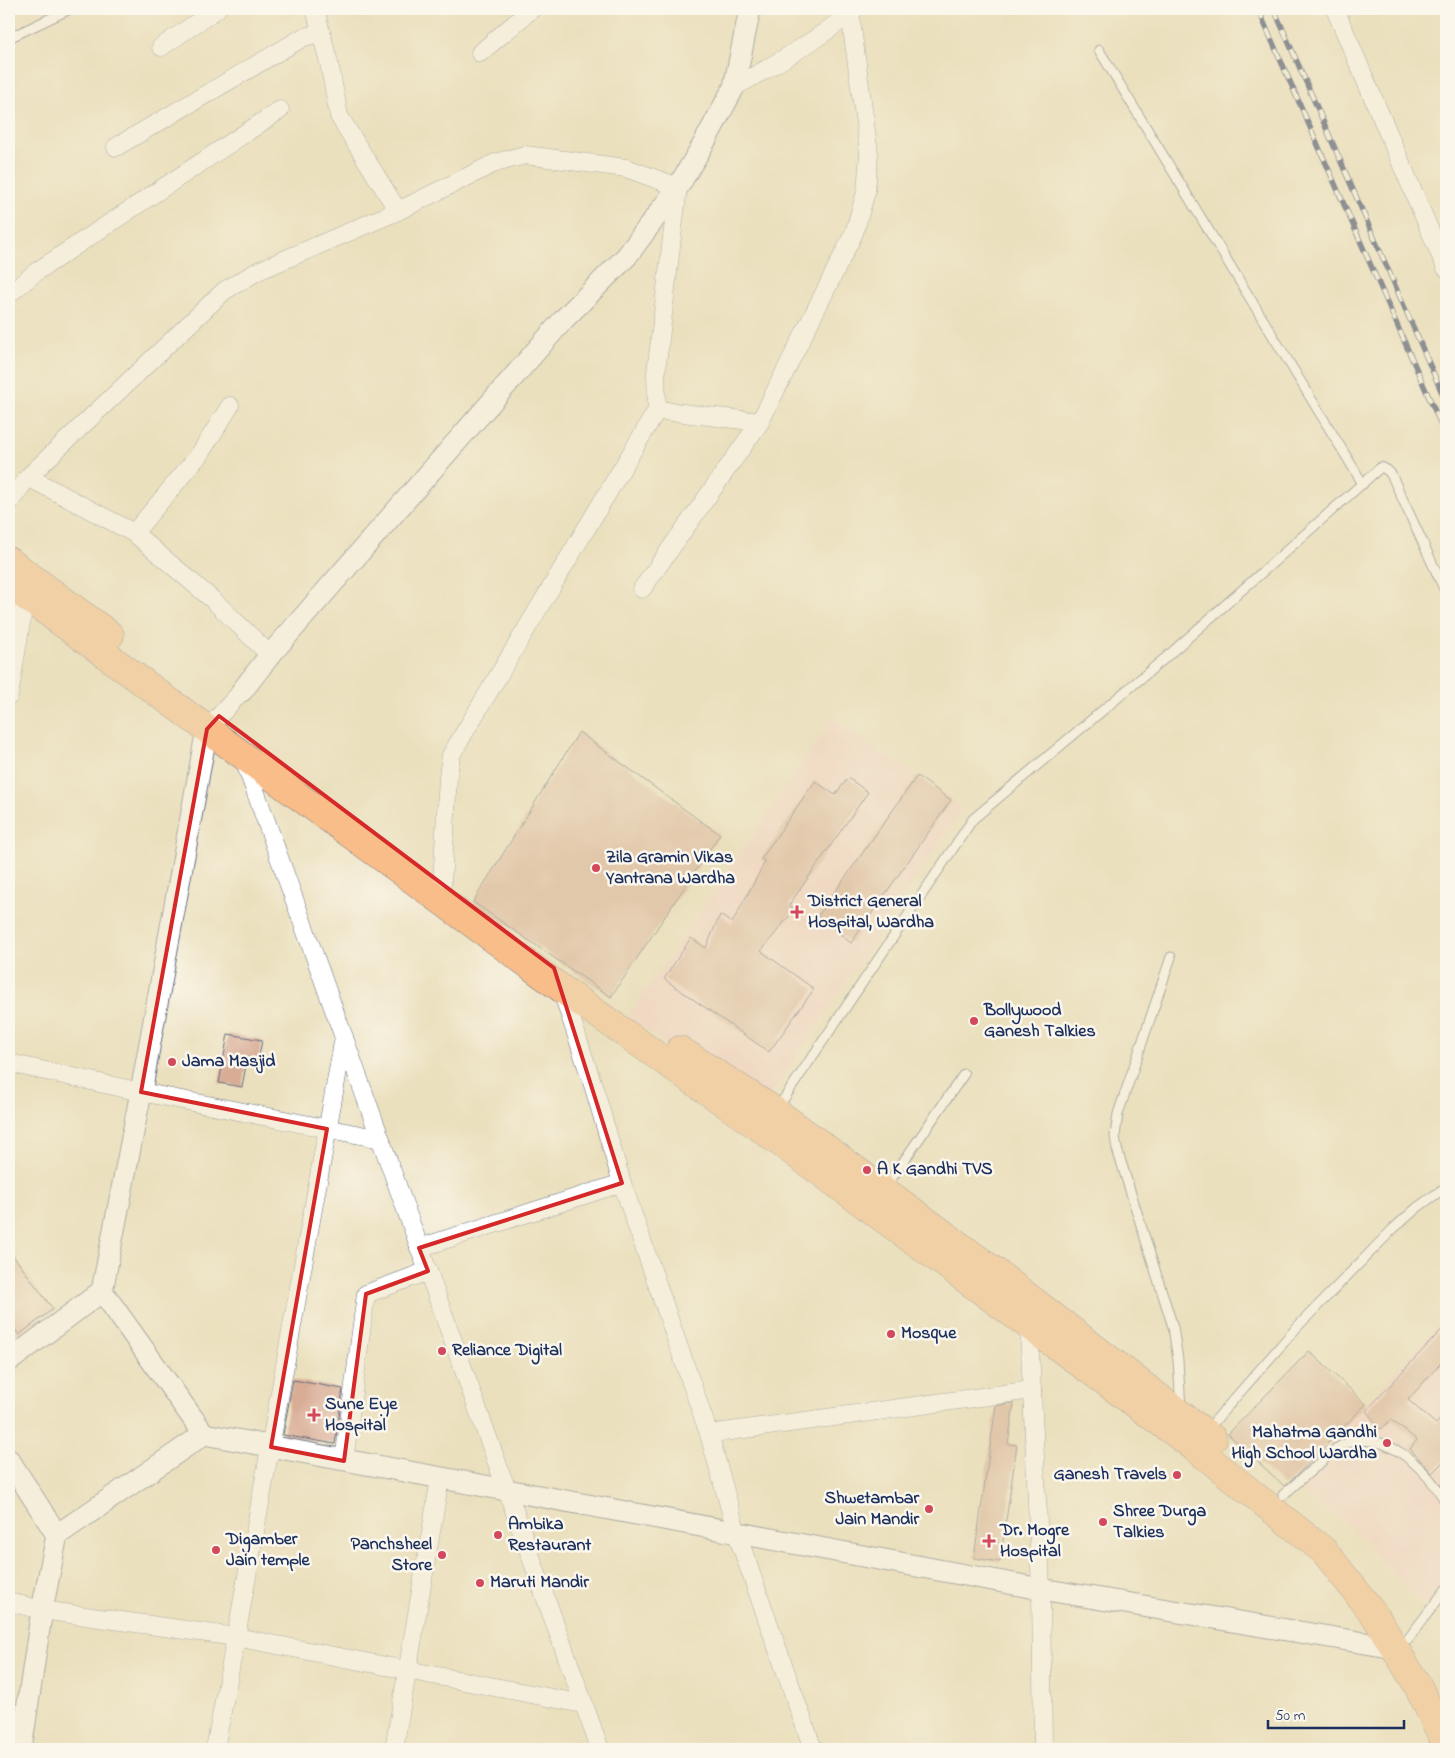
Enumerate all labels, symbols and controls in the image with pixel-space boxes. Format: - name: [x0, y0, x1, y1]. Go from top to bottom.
- place label: Zila Gramin Vikas Yantrana Wardha: [605, 845, 735, 892]
- marker: Zila Gramin Vikas Yantrana Wardha: [590, 862, 602, 874]
- place label: District General Hospital, Wardha: [807, 889, 934, 936]
- marker: District General Hospital, Wardha: [790, 905, 804, 919]
- place label: Bollywood Ganesh Talkies: [983, 998, 1096, 1045]
- marker: Bollywood Ganesh Talkies: [968, 1015, 980, 1027]
- place label: Jama Masjid: [182, 1049, 276, 1075]
- marker: Jama Masjid: [166, 1056, 178, 1068]
- place label: A K Gandhi TVS: [877, 1157, 993, 1183]
- marker: A K Gandhi TVS: [861, 1164, 873, 1176]
- place label: Mosque: [901, 1321, 957, 1347]
- marker: Mosque: [885, 1328, 897, 1340]
- place label: Reliance Digital: [452, 1338, 562, 1365]
- marker: Reliance Digital: [436, 1345, 448, 1357]
- place label: Sune Eye Hospital: [325, 1392, 398, 1439]
- marker: Sune Eye Hospital: [307, 1408, 321, 1422]
- place label: Mahatma Gandhi High School Wardha: [1231, 1420, 1377, 1468]
- marker: Mahatma Gandhi High School Wardha: [1381, 1437, 1393, 1449]
- place label: Ganesh Travels: [1053, 1462, 1167, 1488]
- marker: Ganesh Travels: [1171, 1469, 1183, 1481]
- place label: Shwetambar Jain Mandir: [824, 1486, 919, 1533]
- place label: Shree Durga Talkies: [1113, 1499, 1206, 1546]
- marker: Shwetambar Jain Mandir: [923, 1503, 935, 1515]
- place label: Ambika Restaurant: [508, 1512, 592, 1559]
- marker: Shree Durga Talkies: [1097, 1516, 1109, 1528]
- place label: Dr. Mogre Hospital: [999, 1518, 1070, 1565]
- place label: Digamber Jain temple: [225, 1527, 310, 1574]
- marker: Ambika Restaurant: [492, 1529, 504, 1541]
- place label: Panchsheel Store: [351, 1532, 433, 1579]
- marker: Dr. Mogre Hospital: [982, 1534, 996, 1548]
- marker: Digamber Jain temple: [210, 1544, 222, 1556]
- marker: Panchsheel Store: [436, 1549, 448, 1561]
- place label: Maruti Mandir: [490, 1570, 589, 1596]
- marker: Maruti Mandir: [474, 1577, 486, 1589]
- scale bar: [1268, 1698, 1404, 1730]
- text: 50 m: [1275, 1705, 1306, 1727]

